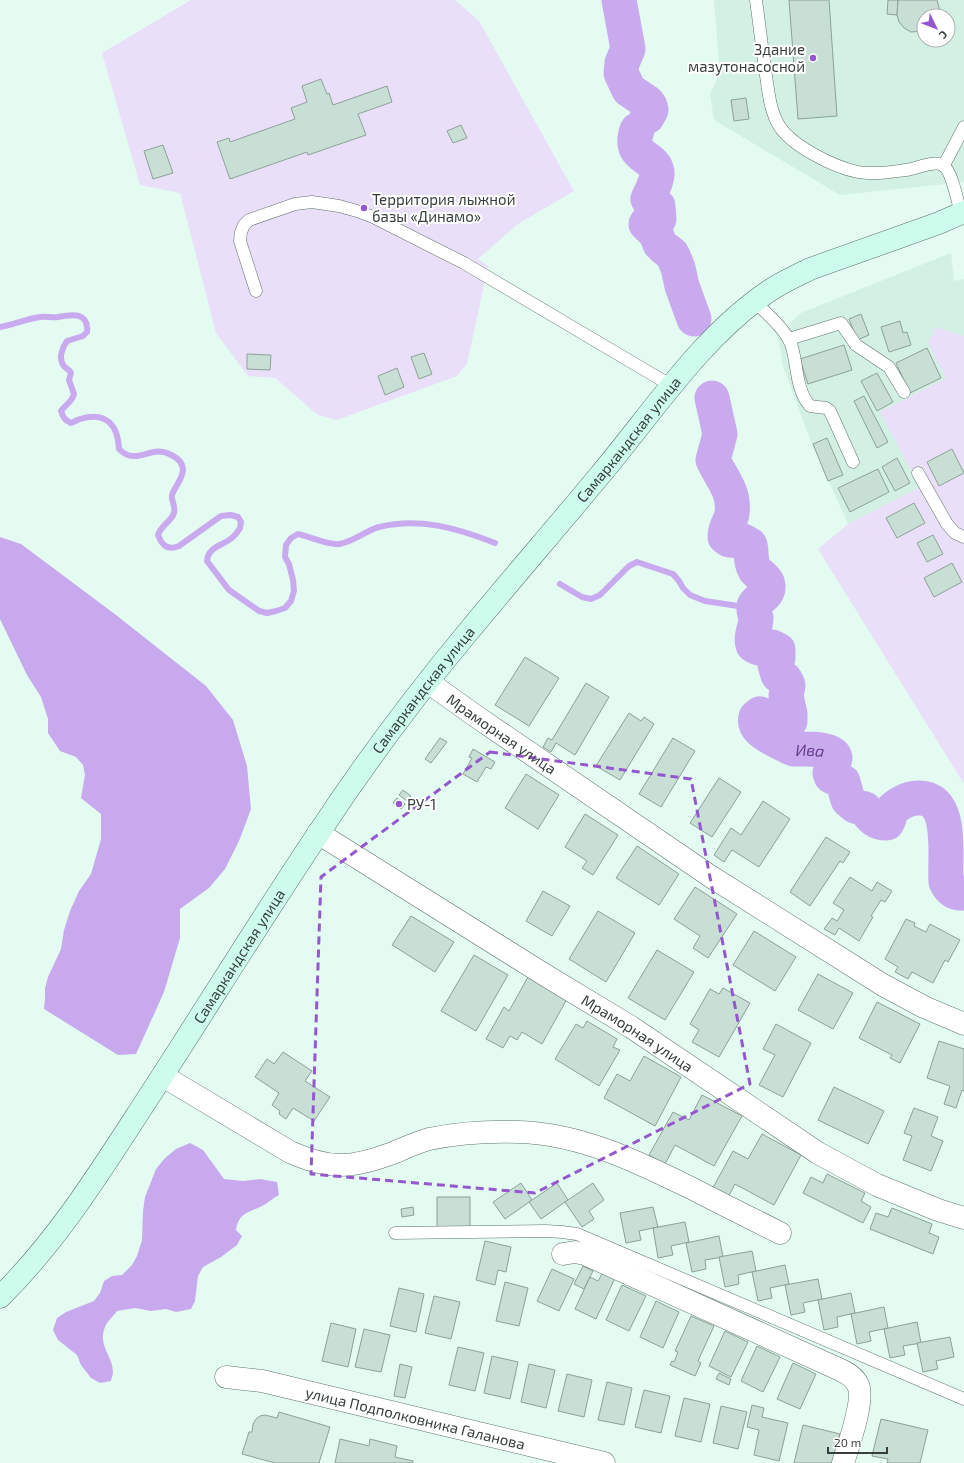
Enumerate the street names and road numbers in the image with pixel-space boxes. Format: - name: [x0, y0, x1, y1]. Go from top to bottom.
- street label: Самаркандская улица: [572, 373, 684, 506]
- street label: Самаркандская улица: [368, 623, 478, 757]
- street label: Мраморная улица: [443, 689, 560, 778]
- street label: Самаркандская улица: [189, 885, 288, 1027]
- street label: Мраморная улица: [579, 990, 697, 1075]
- street label: улица Подполковника Галанова: [304, 1383, 527, 1453]

